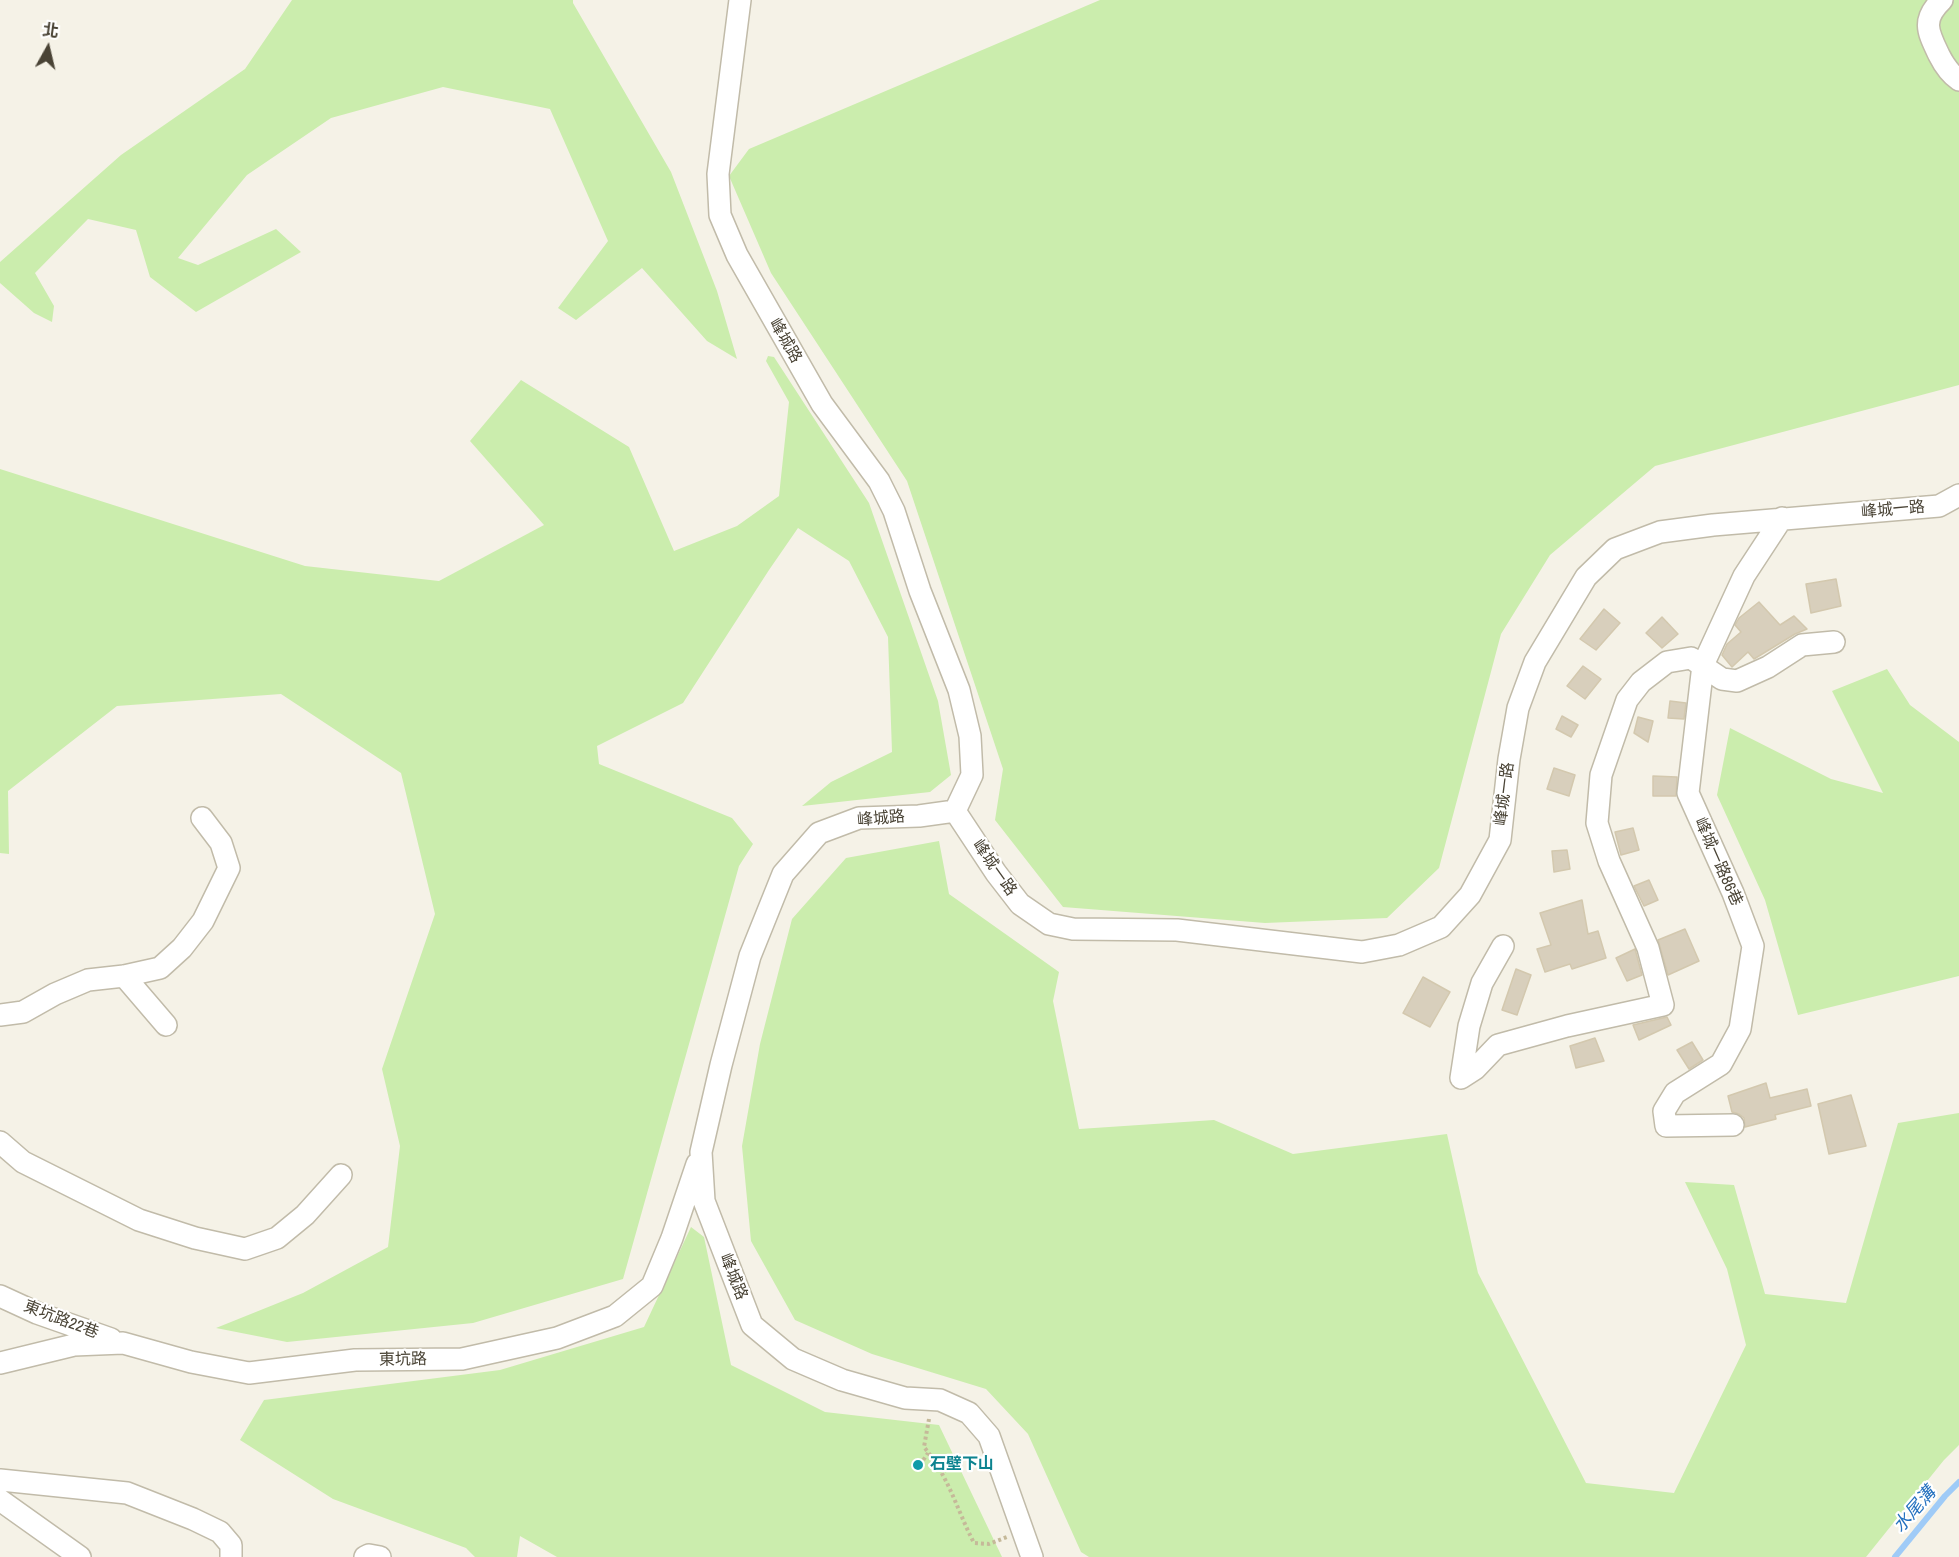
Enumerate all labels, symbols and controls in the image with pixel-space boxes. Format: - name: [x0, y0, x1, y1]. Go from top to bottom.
- north arrow: [18, 18, 78, 78]
- text: 北: [41, 18, 60, 42]
- street label: 峰城路: [765, 315, 805, 367]
- street label: 峰城一路: [1860, 498, 1926, 522]
- street label: 峰城一路: [1492, 761, 1518, 827]
- street label: 峰城路: [856, 807, 906, 831]
- street label: 峰城一路86巷: [1690, 815, 1746, 909]
- street label: 峰城一路: [968, 836, 1020, 900]
- street label: 峰城路: [715, 1251, 751, 1303]
- street label: 東坑路22巷: [21, 1297, 101, 1343]
- street label: 東坑路: [379, 1350, 427, 1370]
- place label: 石壁下山: [930, 1455, 994, 1475]
- marker: 石壁下山: [911, 1458, 925, 1472]
- water label: 水尾溝: [1889, 1483, 1941, 1537]

